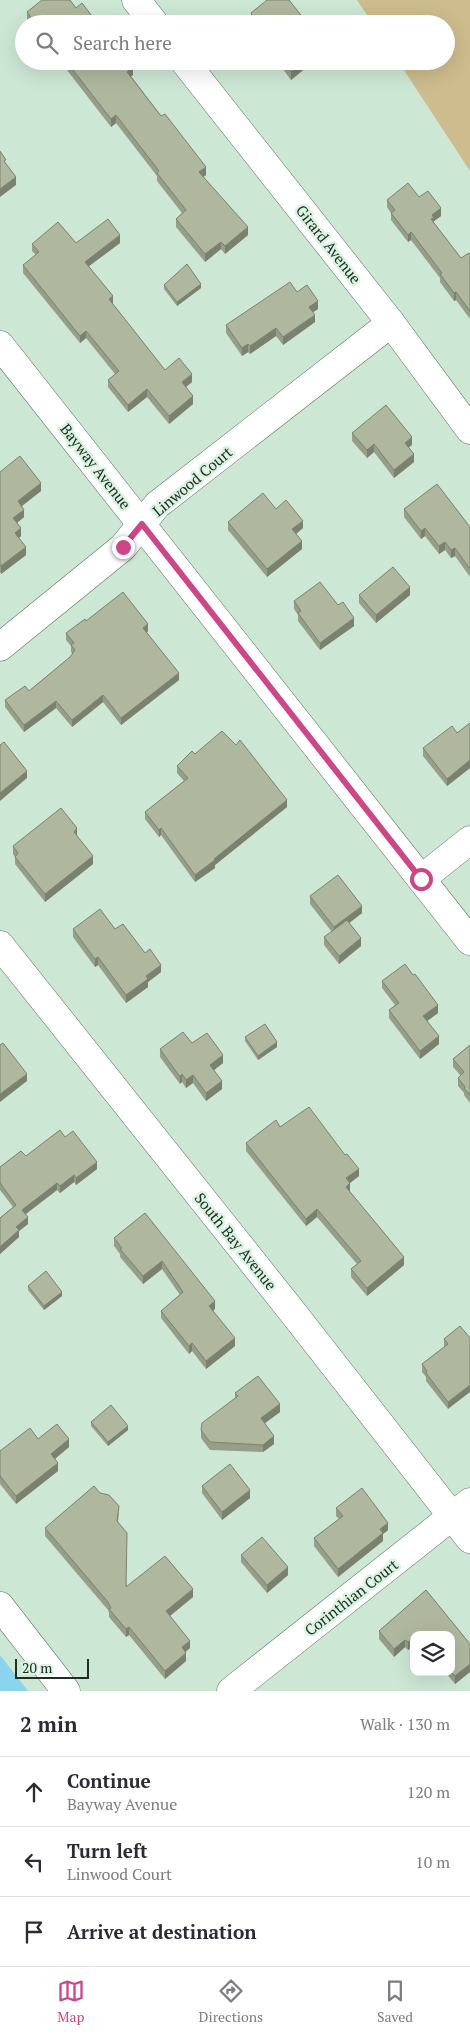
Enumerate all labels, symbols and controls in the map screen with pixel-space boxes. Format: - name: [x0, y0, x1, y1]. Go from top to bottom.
- search box: [15, 15, 455, 70]
- icon: search: [33, 29, 61, 57]
- text: Search here: [73, 30, 172, 55]
- street label: Girard Avenue: [292, 201, 366, 287]
- street label: Bayway Avenue: [56, 419, 136, 513]
- street label: Linwood Court: [148, 441, 236, 520]
- route end: [112, 536, 135, 559]
- route start: [410, 868, 433, 891]
- street label: South Bay Avenue: [191, 1188, 281, 1294]
- street label: Corinthian Court: [300, 1554, 402, 1640]
- map controls: [410, 1631, 455, 1676]
- button: layers: [410, 1631, 455, 1676]
- scale bar: [15, 1656, 89, 1679]
- text: 20 m: [22, 1658, 52, 1677]
- text: 2 min: [20, 1710, 77, 1738]
- text: Walk · 130 m: [360, 1713, 450, 1735]
- text: Continue: [67, 1768, 151, 1793]
- icon: ahead: [20, 1778, 48, 1806]
- text: 120 m: [407, 1781, 450, 1803]
- text: Bayway Avenue: [67, 1793, 177, 1815]
- text: Turn left: [67, 1838, 148, 1863]
- icon: left: [20, 1848, 48, 1876]
- text: 10 m: [415, 1851, 450, 1873]
- text: Linwood Court: [67, 1863, 172, 1885]
- icon: arrive: [20, 1918, 48, 1946]
- text: Arrive at destination: [67, 1919, 256, 1944]
- tab: Map: [57, 1977, 85, 2026]
- tab: Directions: [199, 1977, 263, 2026]
- tab: Saved: [377, 1977, 413, 2026]

